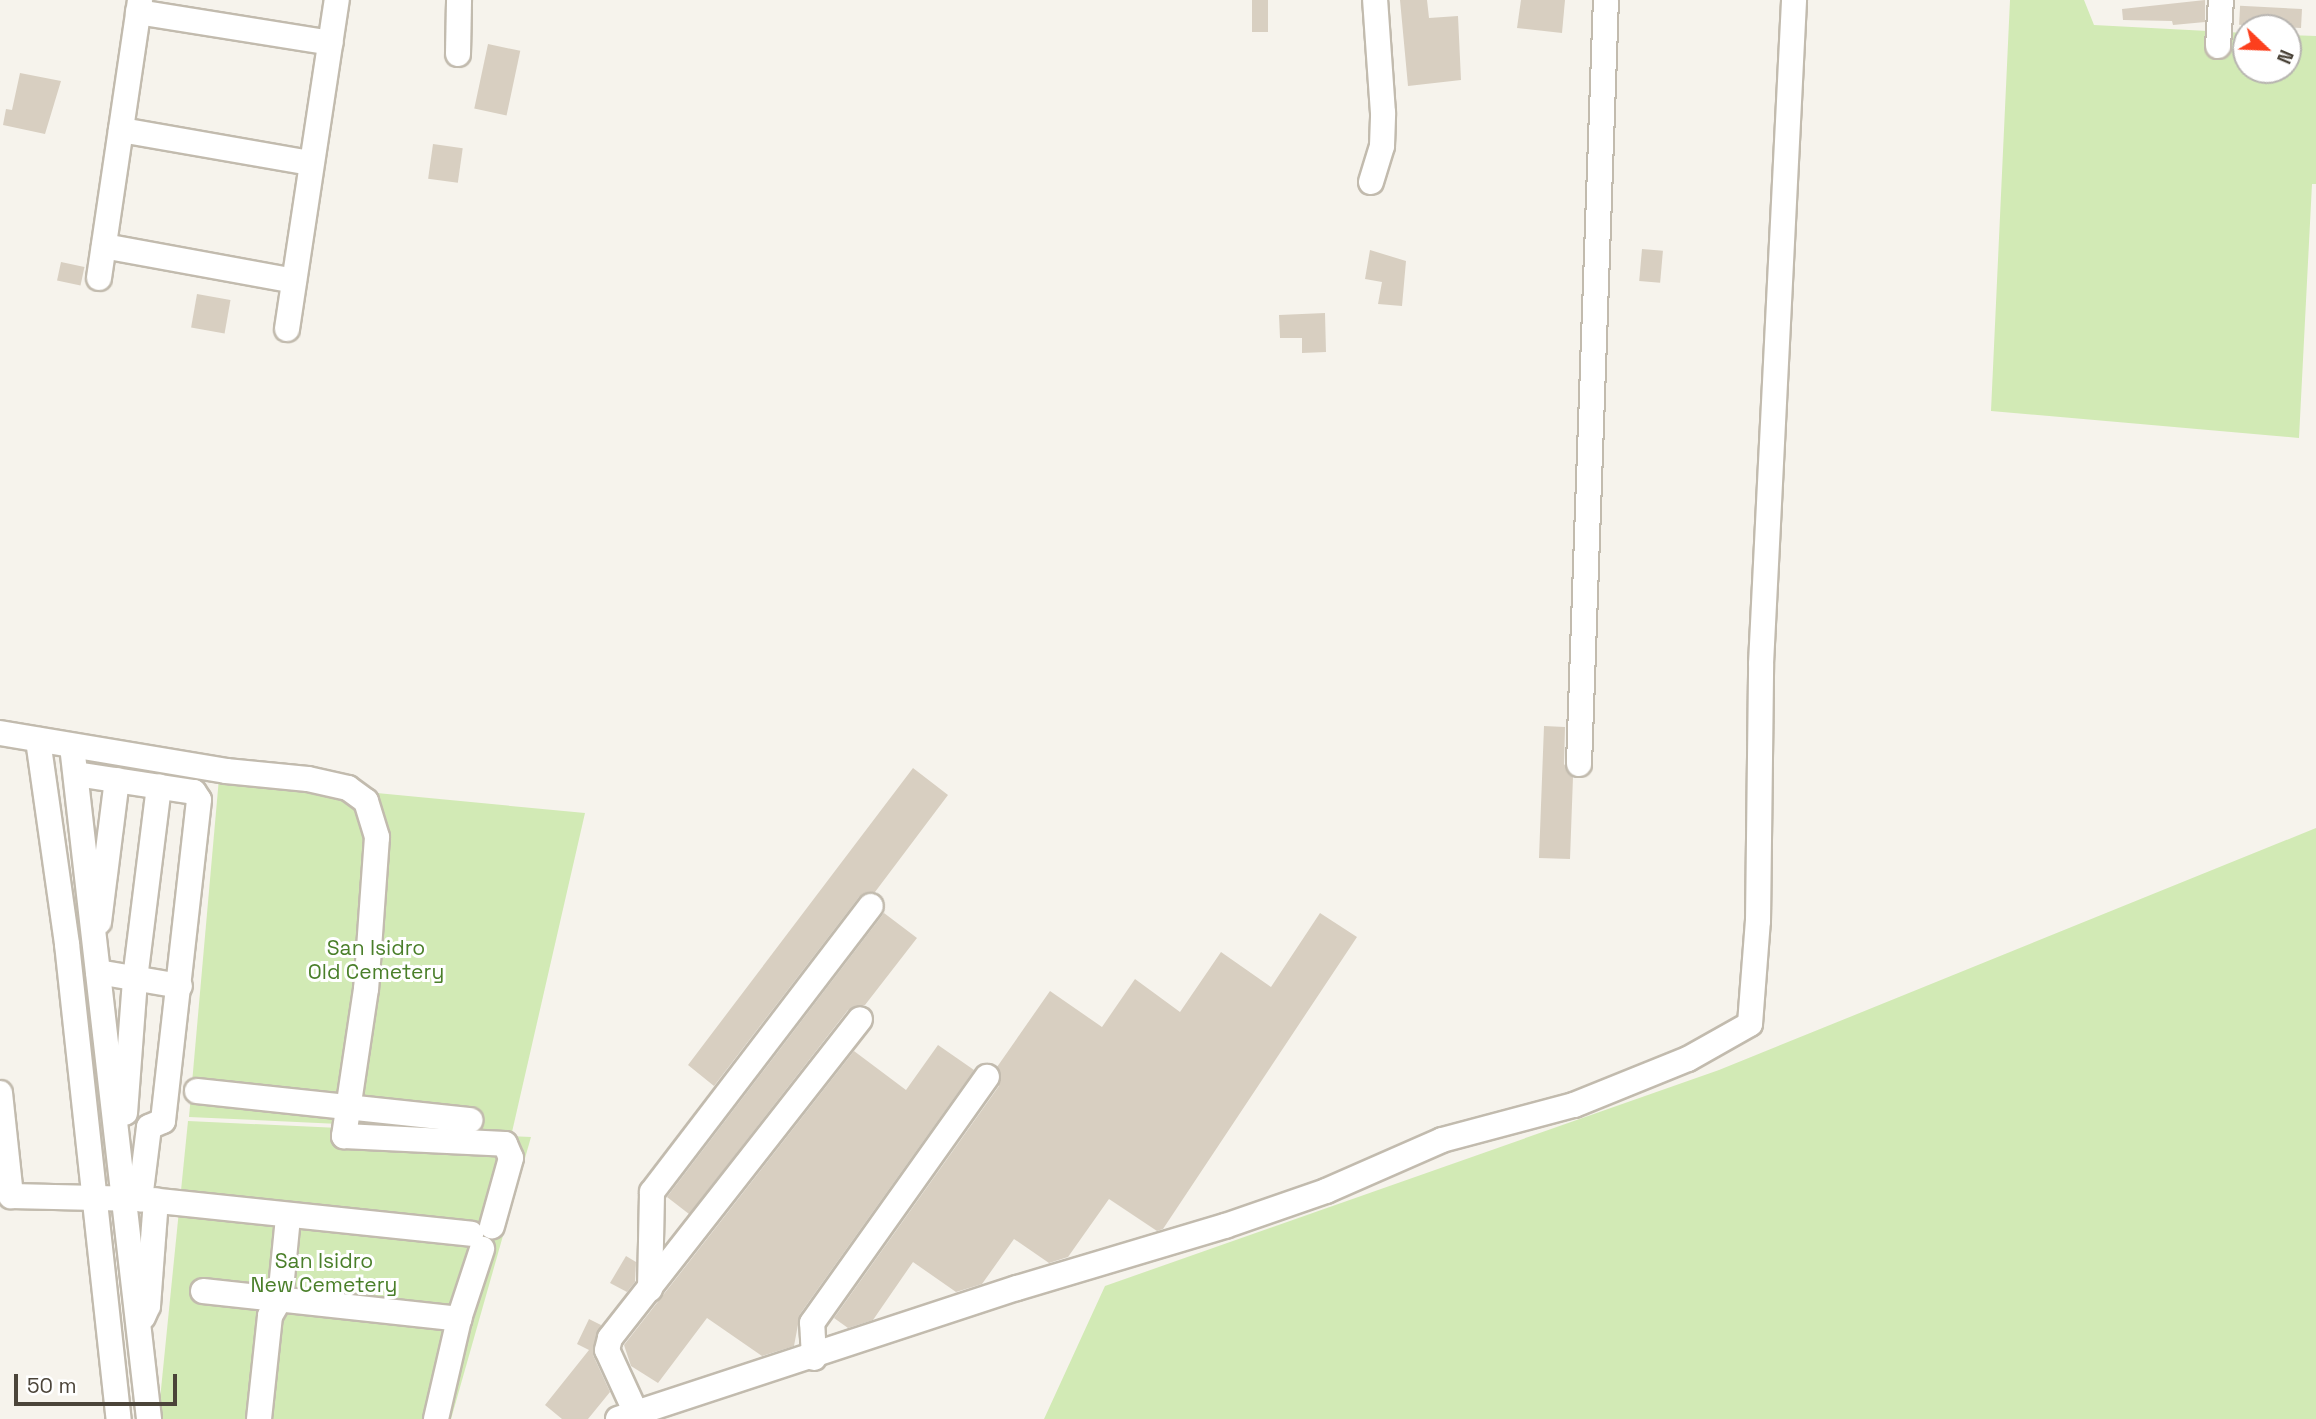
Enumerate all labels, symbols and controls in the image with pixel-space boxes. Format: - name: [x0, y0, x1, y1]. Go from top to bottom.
- north arrow: [2232, 14, 2302, 84]
- text: N: [2271, 46, 2299, 67]
- park label: San Isidro Old Cemetery: [308, 935, 444, 985]
- park label: San Isidro New Cemetery: [251, 1248, 397, 1298]
- scale bar: [18, 1360, 180, 1404]
- text: 50 m: [27, 1372, 77, 1399]

